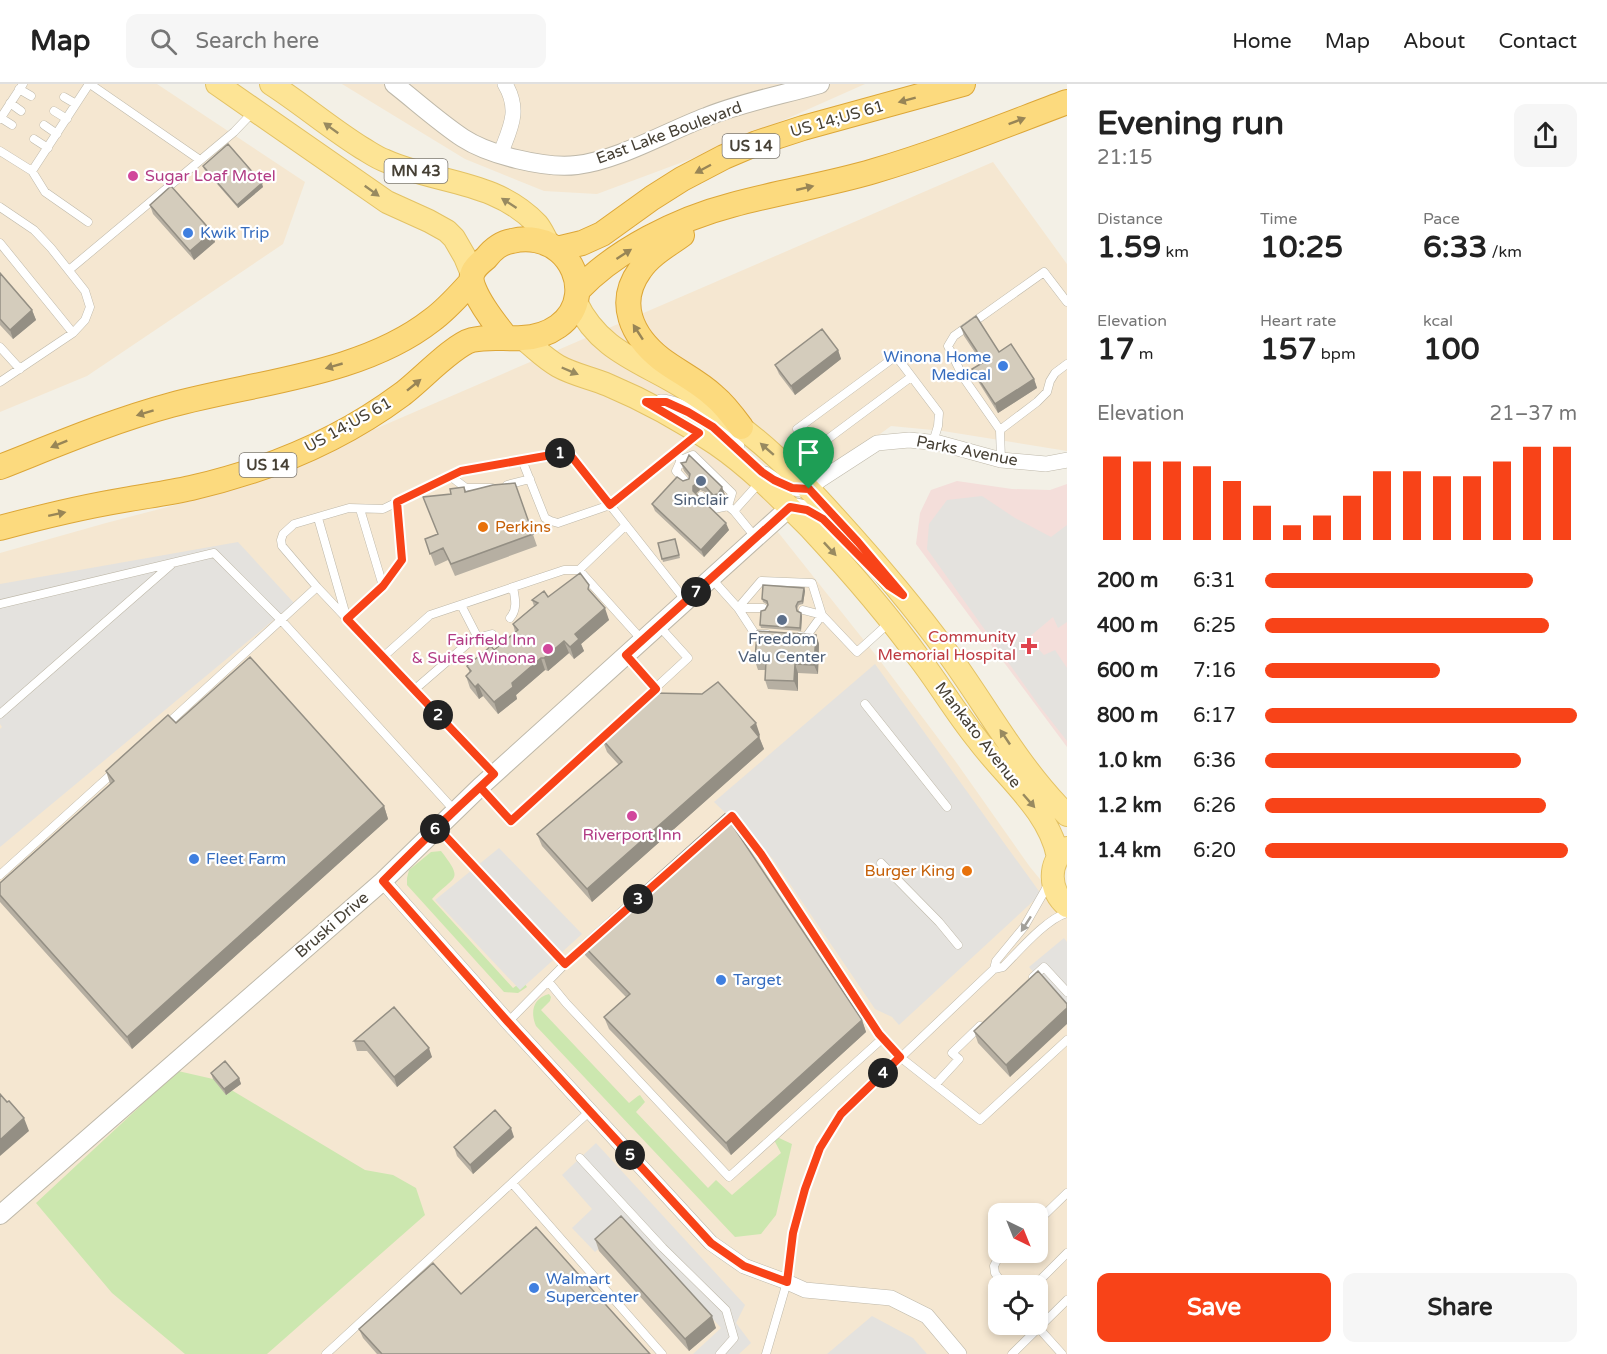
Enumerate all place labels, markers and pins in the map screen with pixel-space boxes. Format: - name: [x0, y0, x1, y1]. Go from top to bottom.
- place label: Sugar Loaf Motel: [145, 166, 276, 186]
- marker: Sugar Loaf Motel: [126, 169, 140, 183]
- place label: Kwik Trip: [200, 223, 269, 243]
- marker: Kwik Trip: [181, 226, 195, 240]
- place label: Winona Home Medical: [883, 347, 991, 385]
- marker: Winona Home Medical: [996, 359, 1010, 373]
- pin: [783, 427, 834, 489]
- pin: 1: [545, 438, 575, 468]
- marker: Sinclair: [694, 474, 708, 488]
- place label: Sinclair: [673, 490, 729, 510]
- place label: Perkins: [495, 517, 551, 537]
- marker: Perkins: [476, 520, 490, 534]
- pin: 7: [681, 577, 711, 607]
- marker: Freedom Valu Center: [775, 613, 789, 627]
- place label: Community Memorial Hospital: [878, 627, 1016, 665]
- place label: Freedom Valu Center: [738, 629, 827, 667]
- place label: Fairfield Inn & Suites Winona: [412, 630, 536, 668]
- marker: Community Memorial Hospital: [1020, 637, 1038, 655]
- marker: Fairfield Inn & Suites Winona: [541, 642, 555, 656]
- pin: 2: [423, 700, 453, 730]
- marker: Riverport Inn: [625, 809, 639, 823]
- pin: 6: [420, 814, 450, 844]
- place label: Riverport Inn: [582, 825, 682, 845]
- place label: Fleet Farm: [206, 849, 286, 869]
- marker: Fleet Farm: [187, 852, 201, 866]
- place label: Burger King: [864, 861, 955, 881]
- marker: Burger King: [960, 864, 974, 878]
- pin: 3: [623, 884, 653, 914]
- place label: Target: [733, 970, 782, 990]
- marker: Target: [714, 973, 728, 987]
- pin: 4: [868, 1058, 898, 1088]
- pin: 5: [615, 1140, 645, 1170]
- place label: Walmart Supercenter: [546, 1269, 640, 1307]
- marker: Walmart Supercenter: [527, 1281, 541, 1295]

